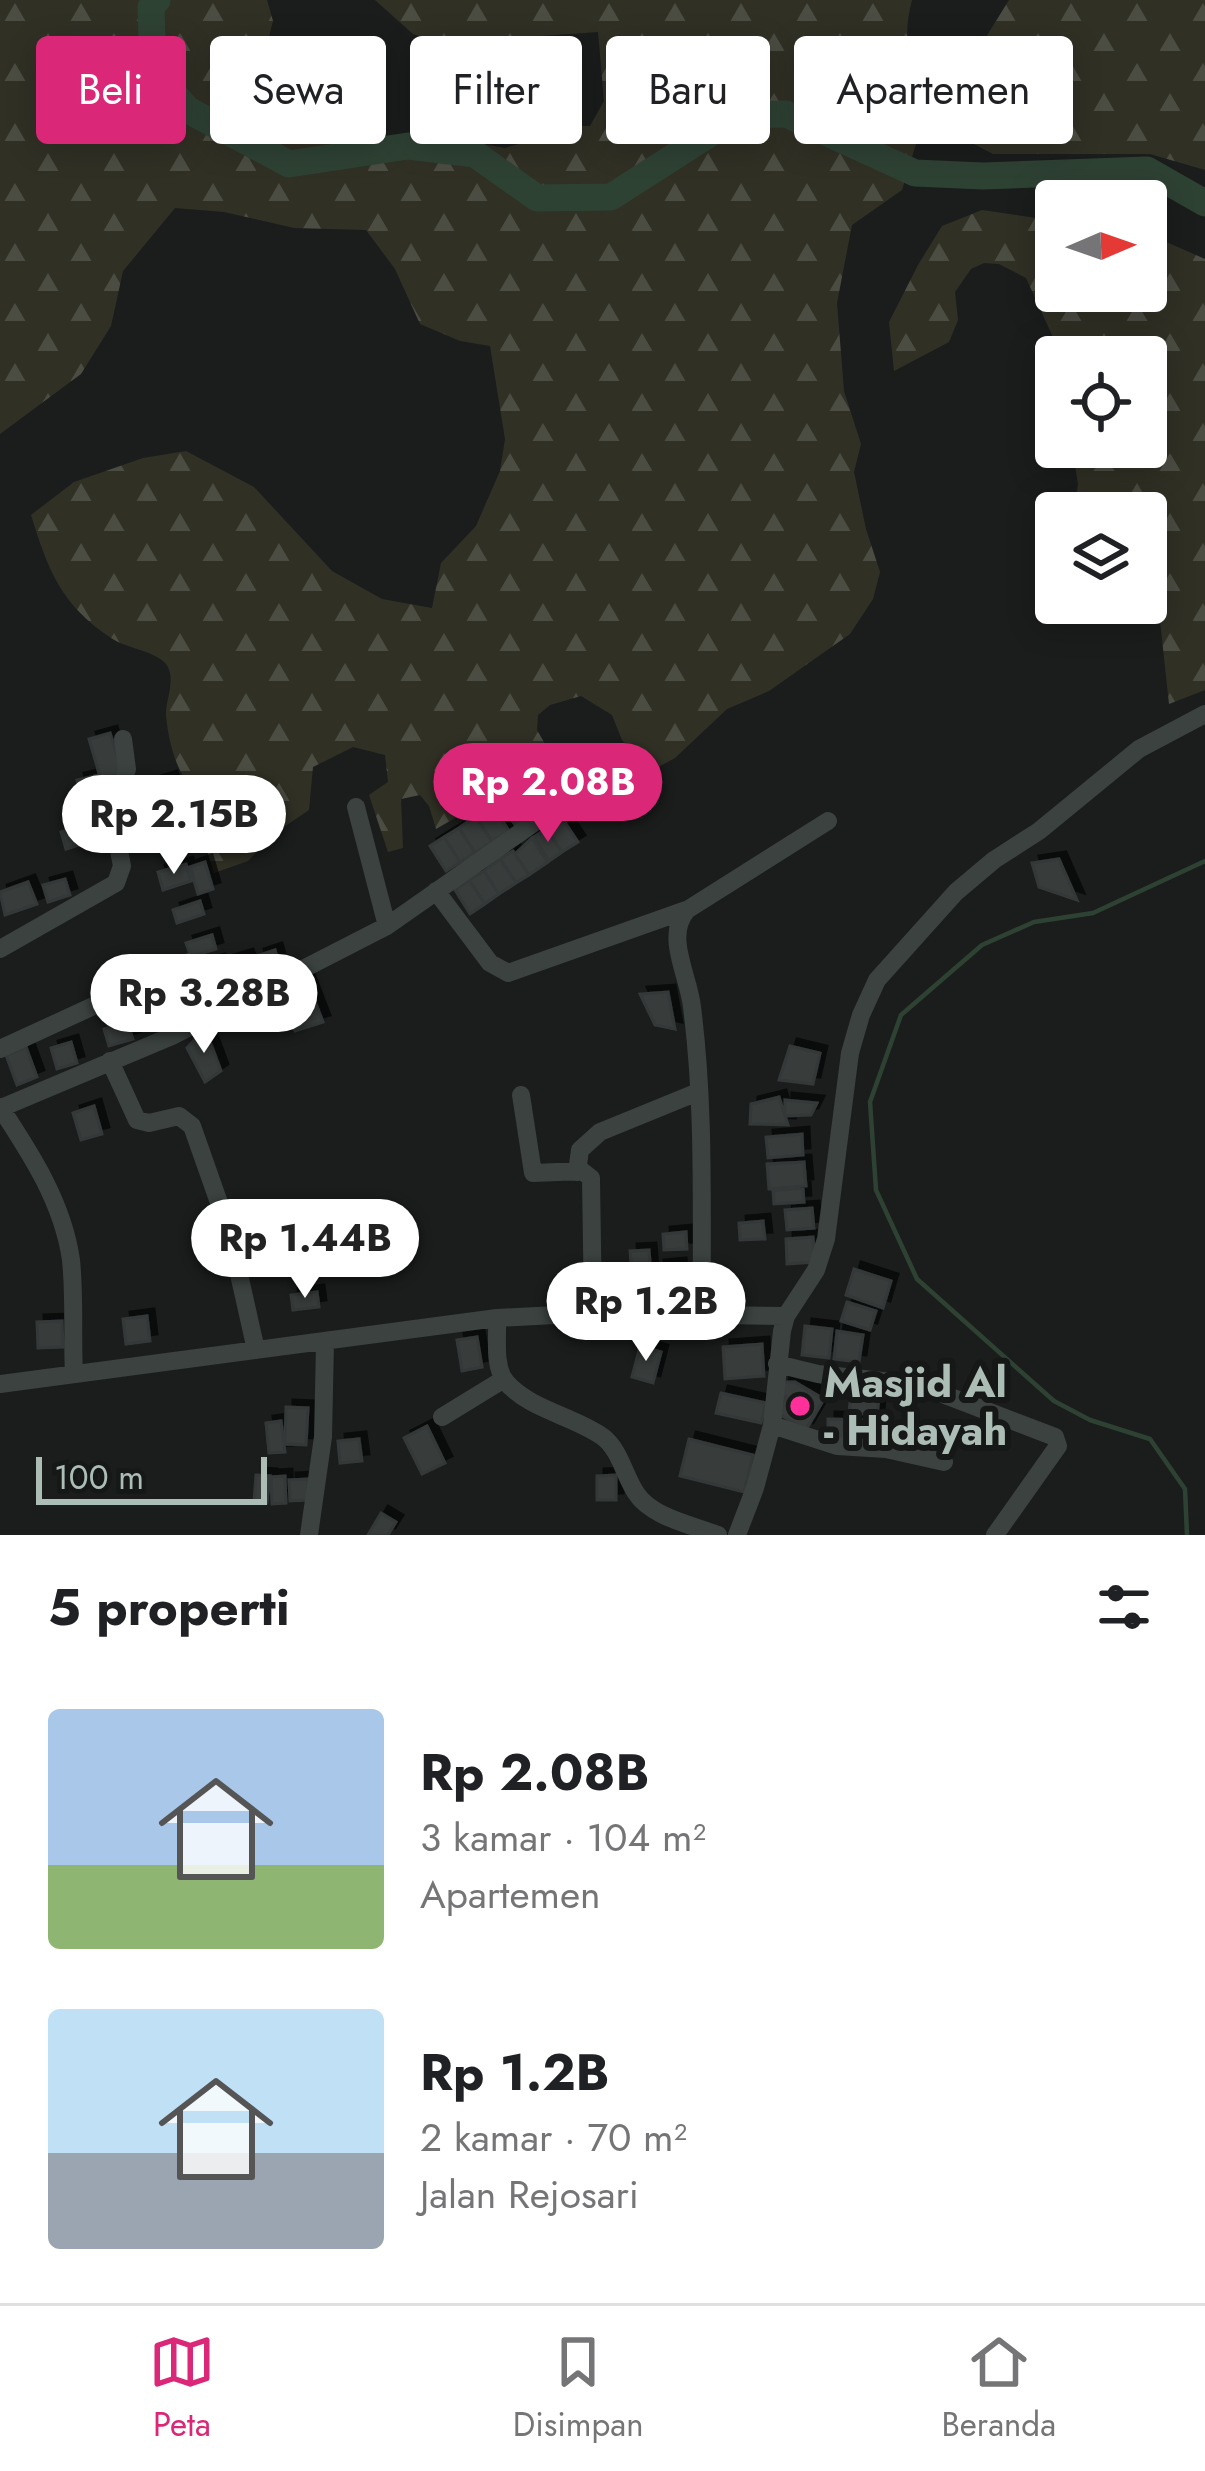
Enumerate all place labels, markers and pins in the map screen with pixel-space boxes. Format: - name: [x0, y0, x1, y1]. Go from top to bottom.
- pin: Rp 2.08B: [424, 743, 672, 845]
- pin: Rp 2.15B: [50, 775, 298, 877]
- pin: Rp 3.28B: [80, 954, 328, 1056]
- pin: Rp 1.44B: [181, 1199, 429, 1301]
- pin: Rp 1.2B: [535, 1262, 757, 1364]
- place label: Masjid Al - Hidayah: [824, 1352, 1007, 1461]
- marker: Masjid Al - Hidayah: [787, 1393, 813, 1419]

